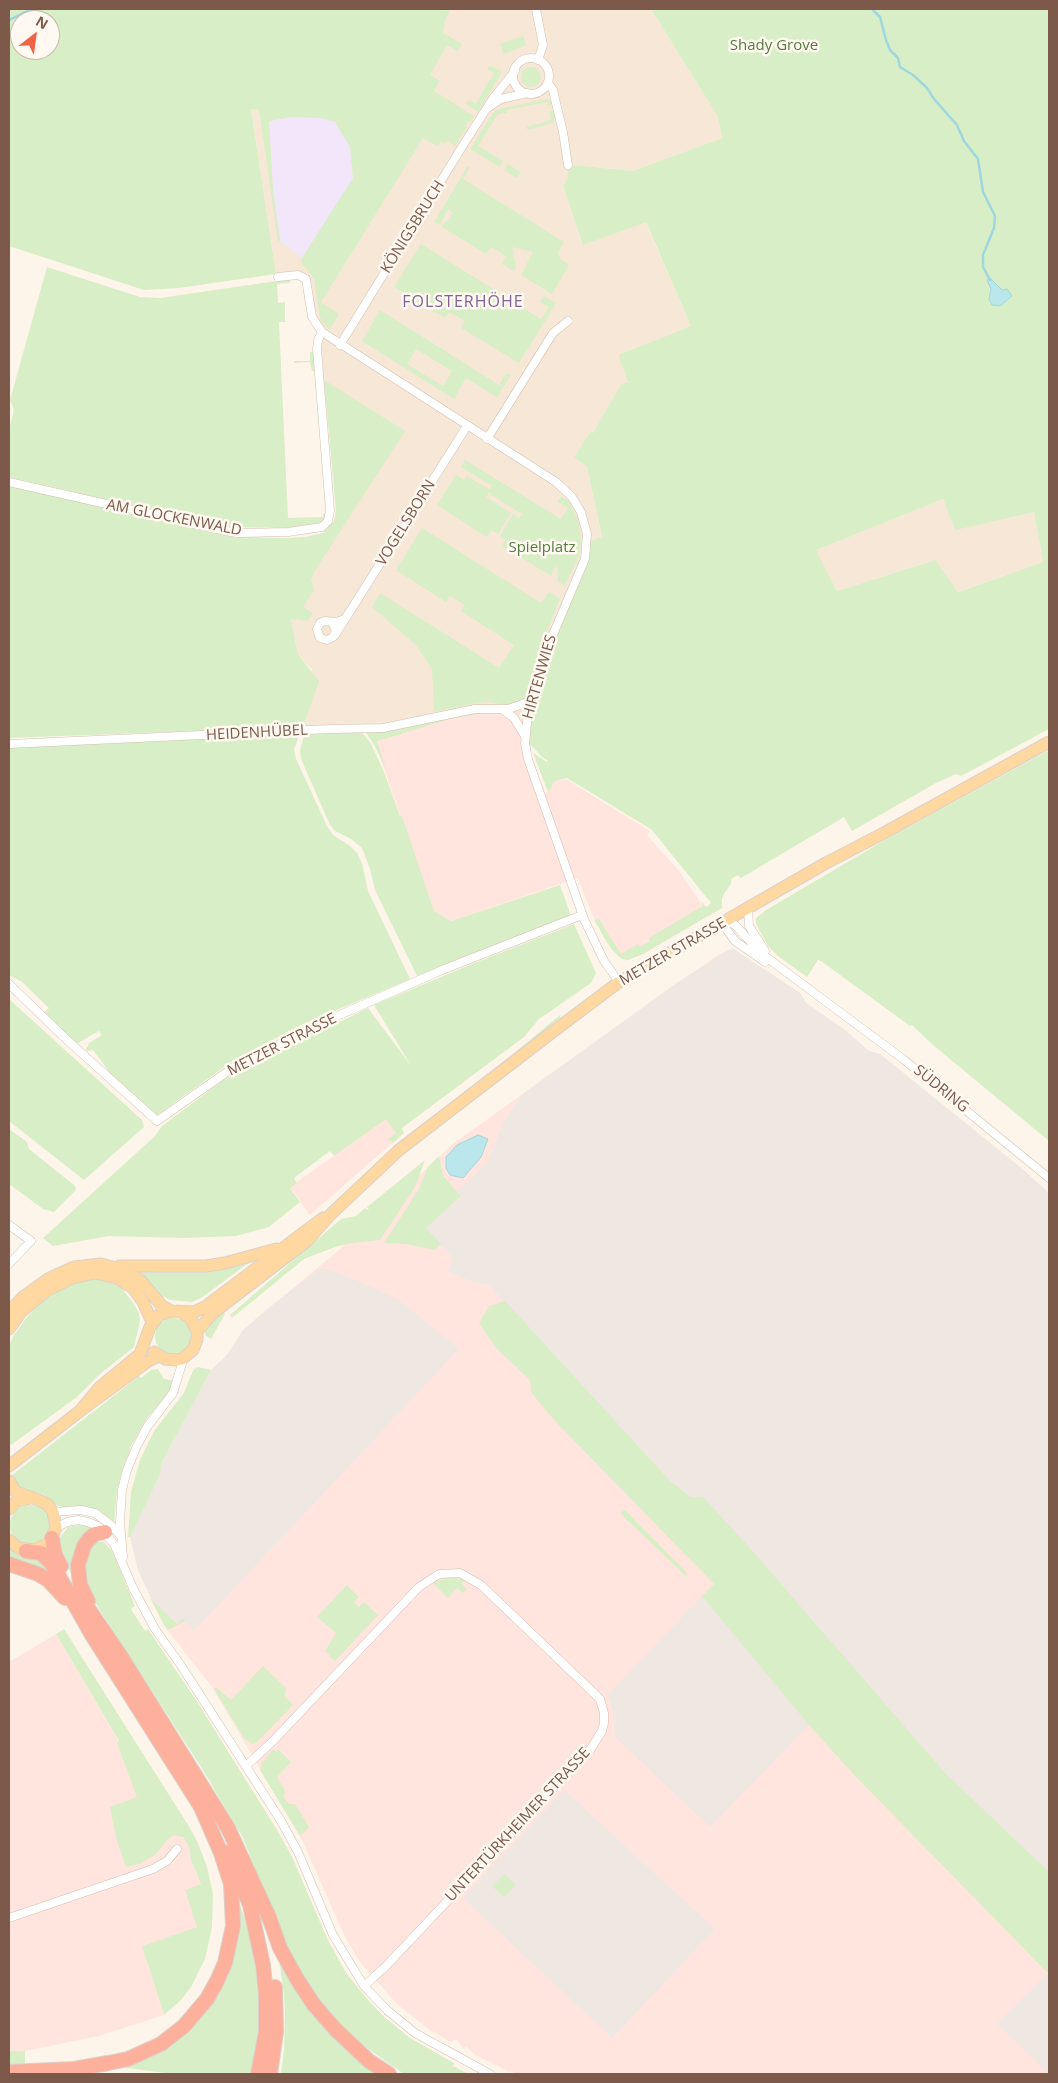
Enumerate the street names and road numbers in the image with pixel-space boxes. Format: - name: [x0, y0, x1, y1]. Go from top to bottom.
- street label: KÖNIGSBRUCH: [377, 177, 449, 277]
- street label: VOGELSBORN: [372, 477, 440, 569]
- street label: AM GLOCKENWALD: [105, 496, 243, 540]
- street label: HIRTENWIES: [519, 633, 561, 721]
- street label: HEIDENHÜBEL: [206, 721, 308, 745]
- street label: METZER STRASSE: [616, 914, 730, 990]
- street label: METZER STRASSE: [224, 1010, 340, 1080]
- street label: SÜDRING: [910, 1061, 972, 1117]
- street label: UNTERTÜRKHEIMER STRASSE: [442, 1744, 594, 1906]

